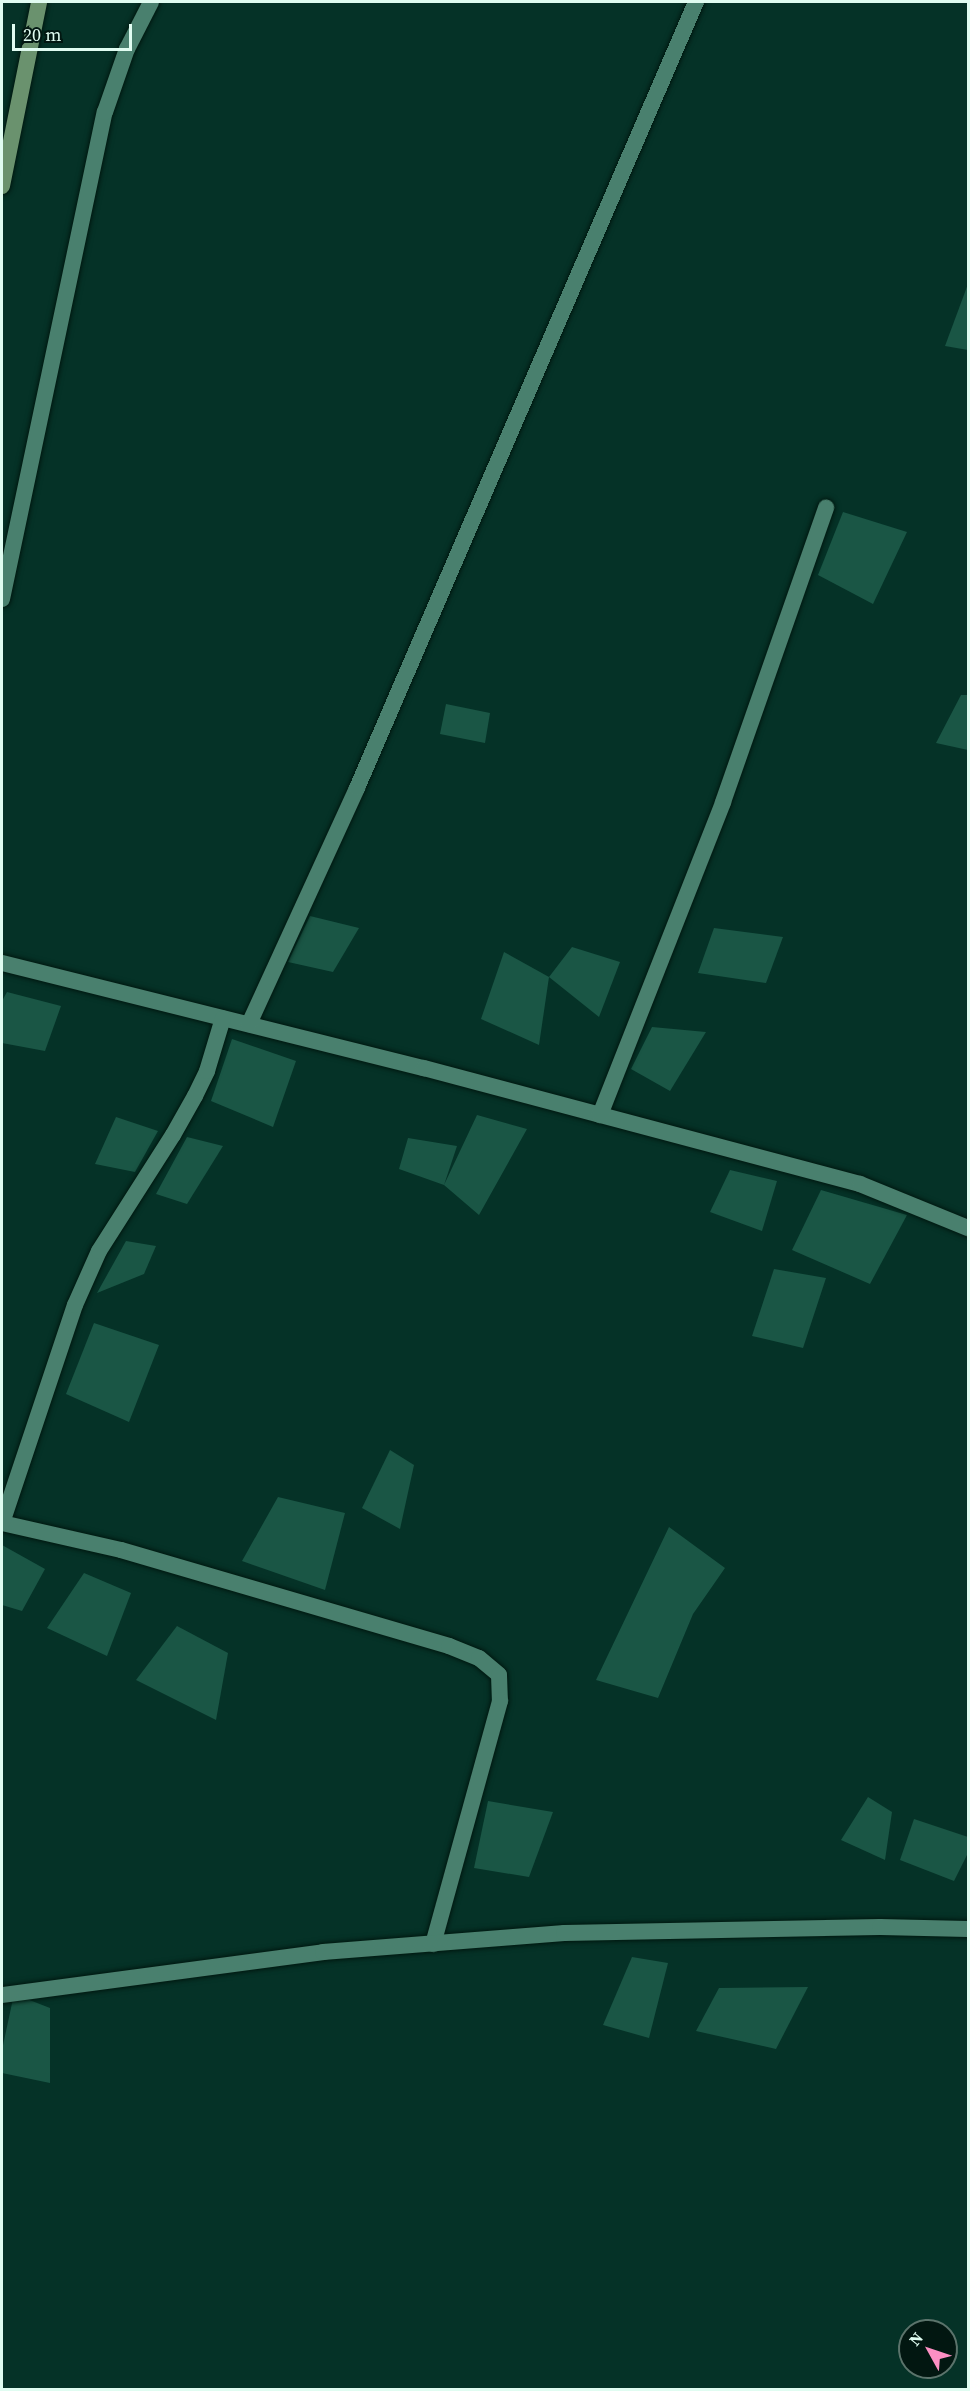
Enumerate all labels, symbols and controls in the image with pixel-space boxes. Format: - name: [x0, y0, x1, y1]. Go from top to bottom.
- scale bar: [15, 12, 135, 50]
- text: 20 m: [23, 22, 61, 47]
- north arrow: [898, 2319, 958, 2379]
- text: N: [904, 2327, 928, 2350]

